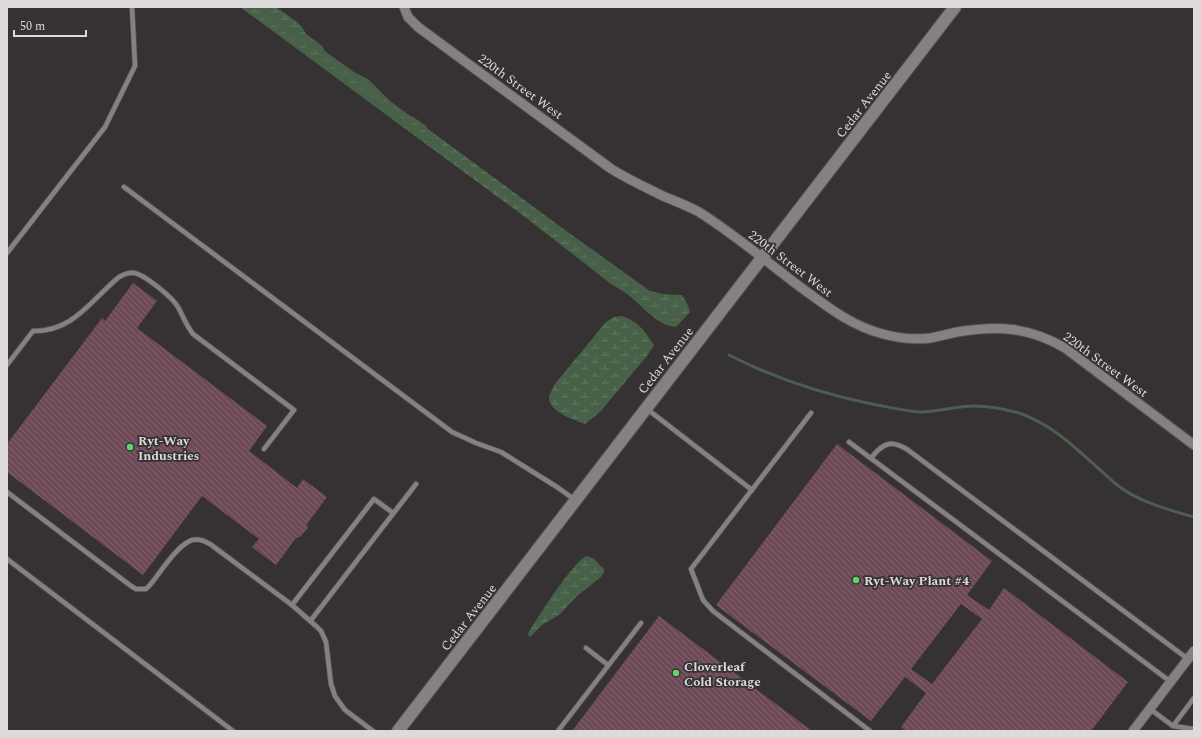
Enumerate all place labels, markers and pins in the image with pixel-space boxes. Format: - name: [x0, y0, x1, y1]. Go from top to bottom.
- place label: Ryt-Way Industries: [138, 431, 199, 466]
- marker: Ryt-Way Industries: [125, 442, 135, 452]
- place label: Ryt-Way Plant #4: [864, 571, 970, 591]
- marker: Ryt-Way Plant #4: [851, 575, 861, 585]
- place label: Cloverleaf Cold Storage: [684, 657, 761, 692]
- marker: Cloverleaf Cold Storage: [671, 668, 681, 678]

